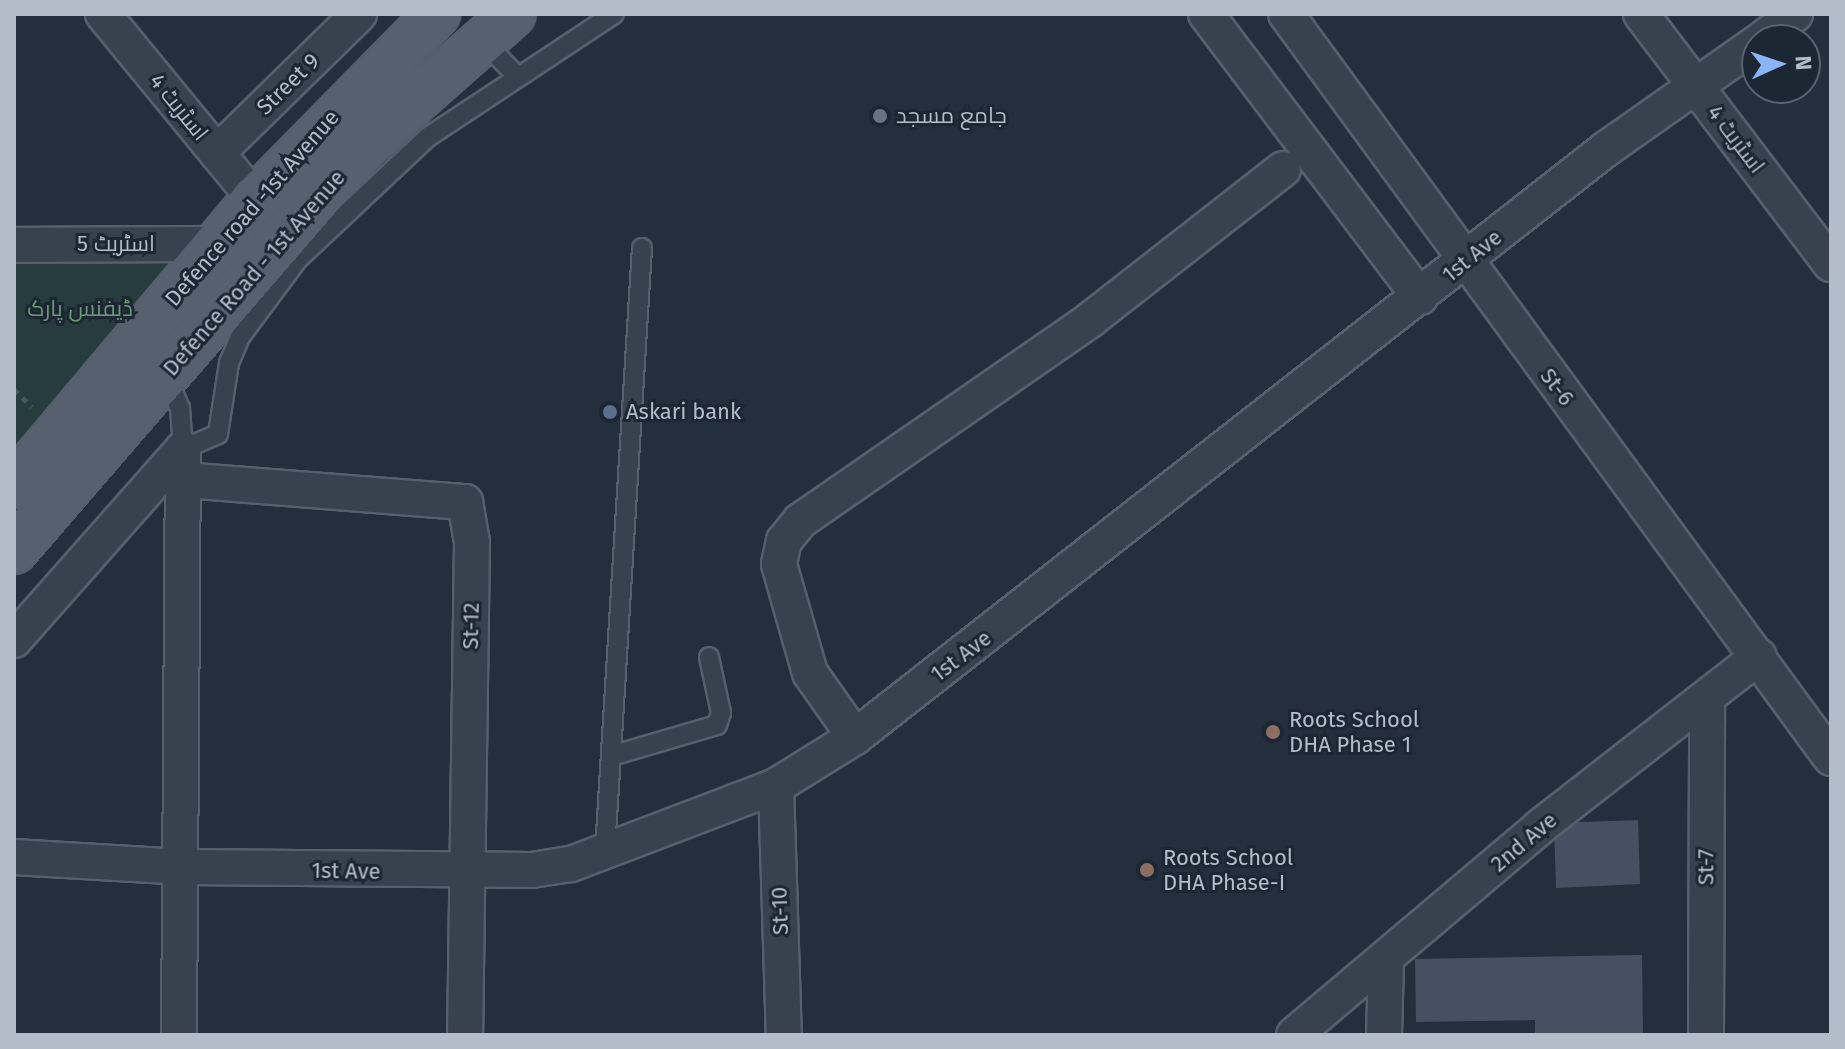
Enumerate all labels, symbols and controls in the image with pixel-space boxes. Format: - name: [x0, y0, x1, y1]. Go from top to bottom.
- north arrow: [1741, 24, 1821, 104]
- street label: Street 9: [251, 48, 325, 120]
- text: N: [1790, 55, 1817, 71]
- street label: اسٹریٹ 4: [144, 68, 214, 146]
- street label: اسٹریٹ 4: [1702, 100, 1770, 178]
- place label: جامع مسجد: [896, 103, 1007, 129]
- street label: Defence road -1st Avenue: [160, 104, 344, 312]
- marker: جامع مسجد: [871, 107, 889, 125]
- street label: Defence Road - 1st Avenue: [157, 165, 351, 381]
- street label: 1st Ave: [1437, 224, 1507, 288]
- street label: اسٹریٹ 5: [77, 231, 155, 257]
- park label: ڈیفنس پارک: [27, 296, 133, 322]
- street label: St-6: [1535, 363, 1579, 411]
- place label: Askari bank: [626, 399, 741, 425]
- marker: Askari bank: [601, 403, 619, 421]
- street label: St-12: [457, 602, 485, 650]
- street label: 1st Ave: [926, 625, 996, 687]
- place label: Roots School DHA Phase 1: [1289, 706, 1419, 758]
- marker: Roots School DHA Phase 1: [1264, 723, 1282, 741]
- street label: 2nd Ave: [1486, 807, 1562, 877]
- place label: Roots School DHA Phase-I: [1163, 844, 1293, 896]
- street label: St-7: [1693, 849, 1719, 885]
- street label: 1st Ave: [311, 857, 381, 885]
- marker: Roots School DHA Phase-I: [1138, 861, 1156, 879]
- street label: St-10: [766, 886, 794, 936]

